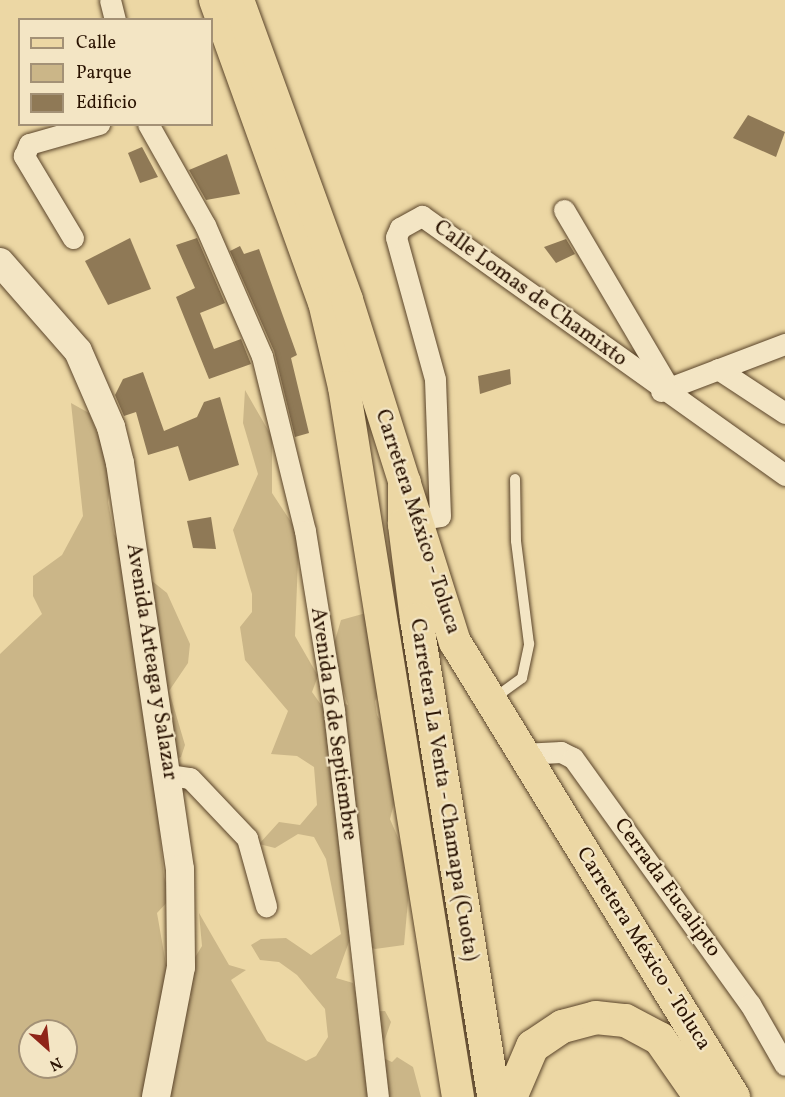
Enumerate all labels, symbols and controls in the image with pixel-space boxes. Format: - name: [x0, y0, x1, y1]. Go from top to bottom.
- legend: [18, 18, 213, 126]
- text: Calle: [76, 31, 116, 56]
- text: Parque: [76, 61, 131, 86]
- text: Edificio: [76, 91, 137, 116]
- street label: Calle Lomas de Chamixto: [428, 215, 632, 373]
- street label: Carretera México - Toluca: [369, 406, 465, 638]
- street label: Avenida Arteaga y Salazar: [120, 541, 182, 783]
- street label: Avenida 16 de Septiembre: [304, 606, 362, 842]
- street label: Carretera La Venta - Chamapa (Cuota): [403, 616, 483, 964]
- street label: Cerrada Eucalipto: [608, 814, 726, 962]
- street label: Carretera México - Toluca: [570, 842, 716, 1056]
- north arrow: [18, 1019, 78, 1079]
- text: N: [45, 1051, 65, 1076]

